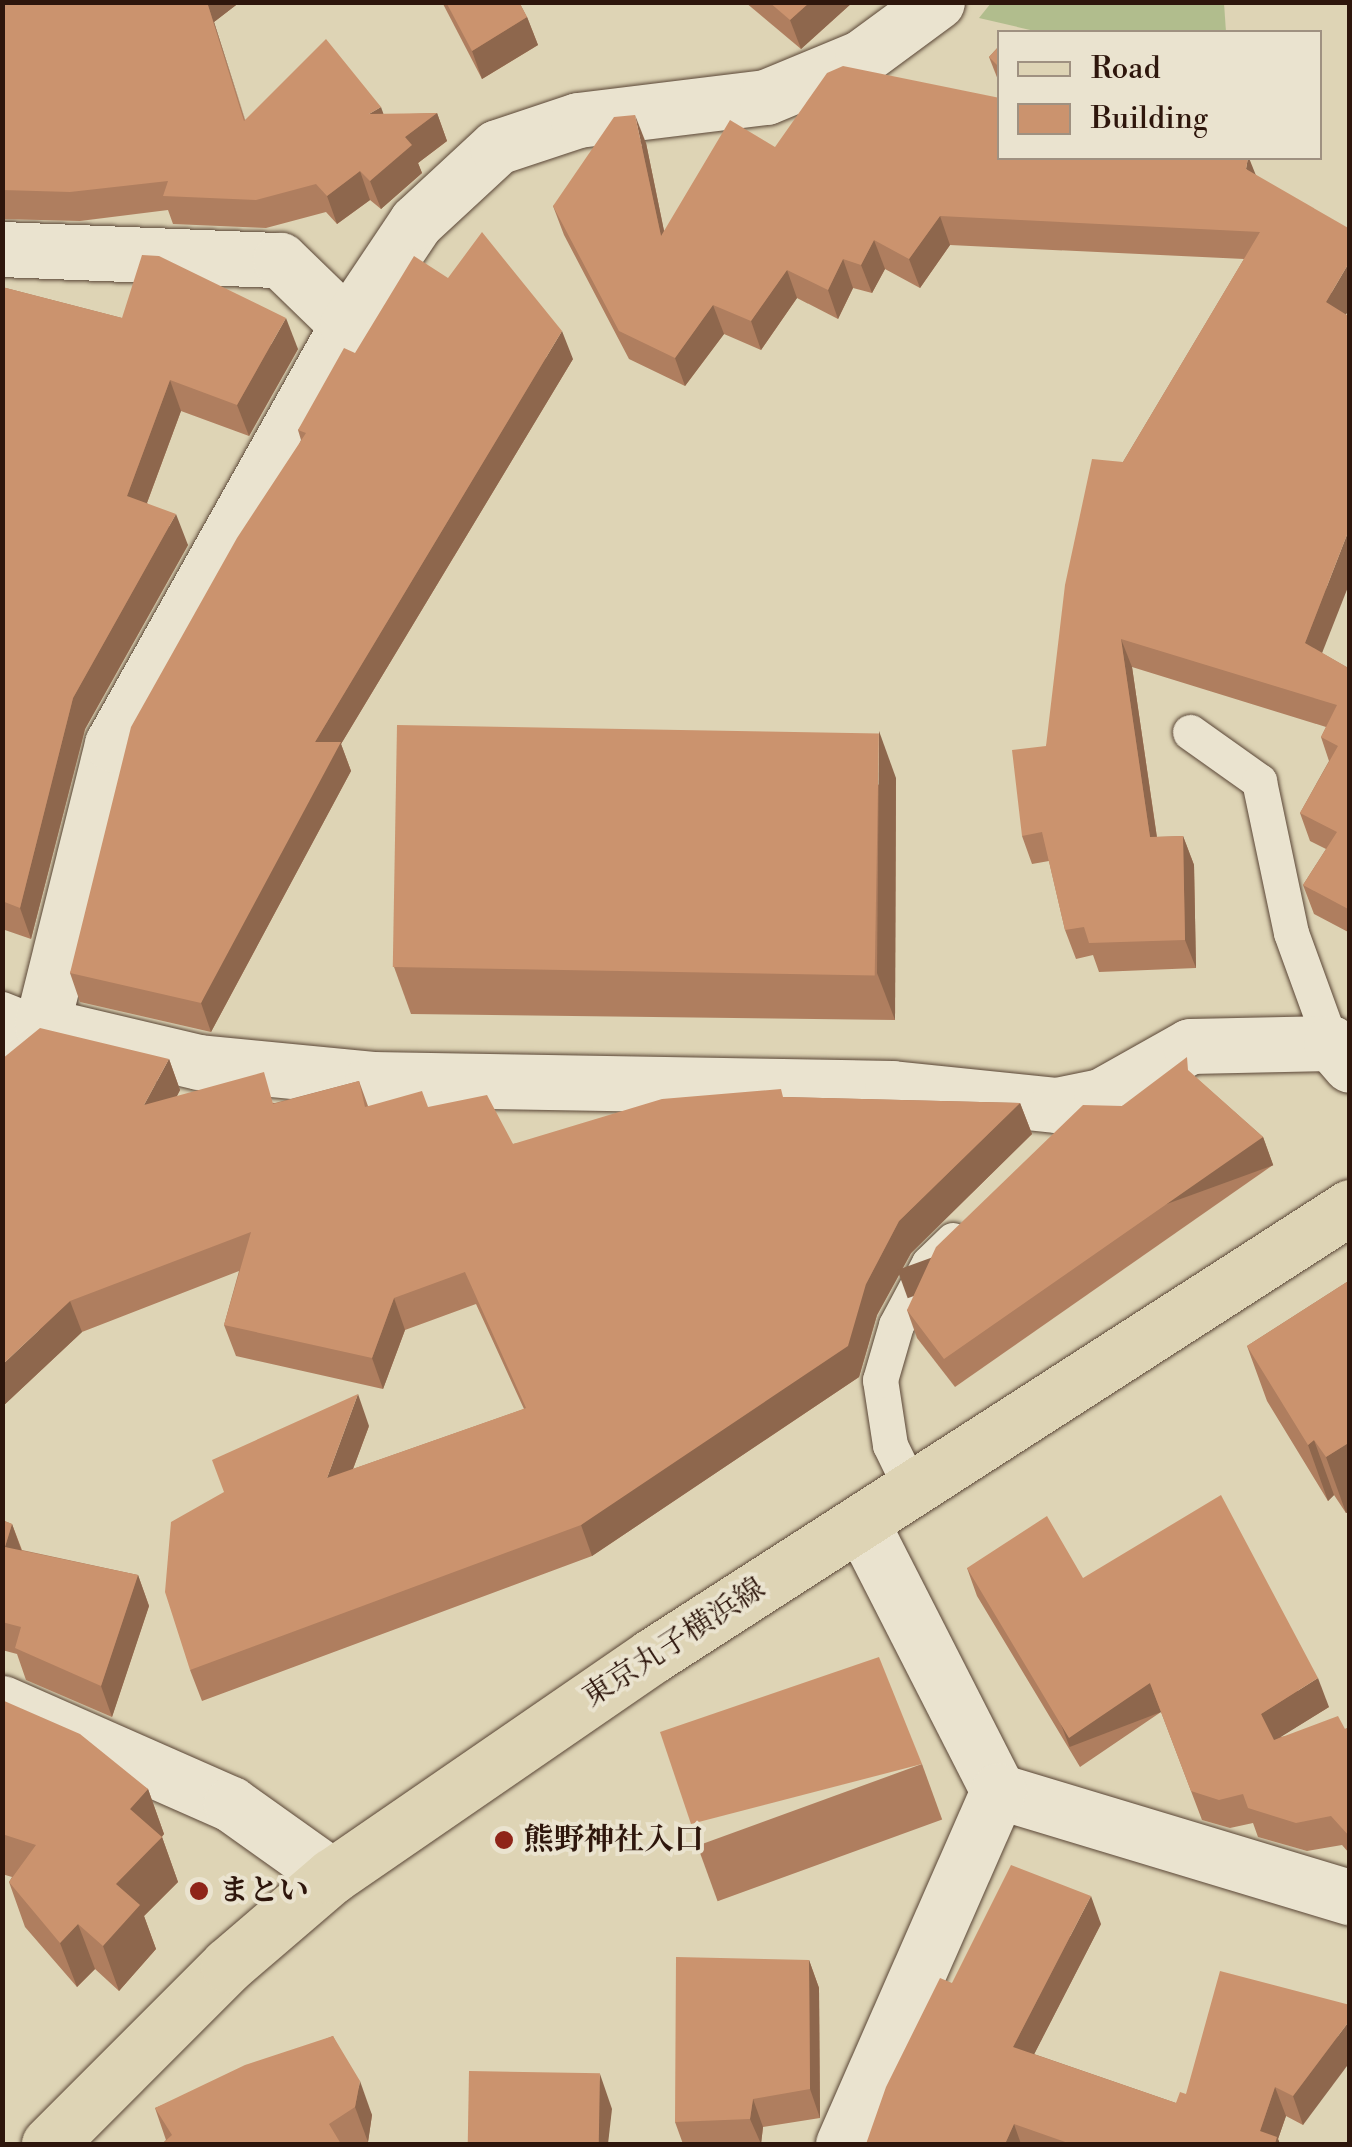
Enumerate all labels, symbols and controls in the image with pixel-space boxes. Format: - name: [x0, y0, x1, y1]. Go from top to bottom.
- legend: [997, 30, 1322, 160]
- text: Road: [1091, 50, 1161, 88]
- text: Building: [1091, 100, 1208, 138]
- street label: 東京丸子横浜線: [576, 1571, 772, 1715]
- place label: 熊野神社入口: [524, 1822, 704, 1858]
- marker: 熊野神社入口: [493, 1829, 515, 1851]
- place label: まとい: [219, 1873, 309, 1909]
- marker: まとい: [188, 1880, 210, 1902]

